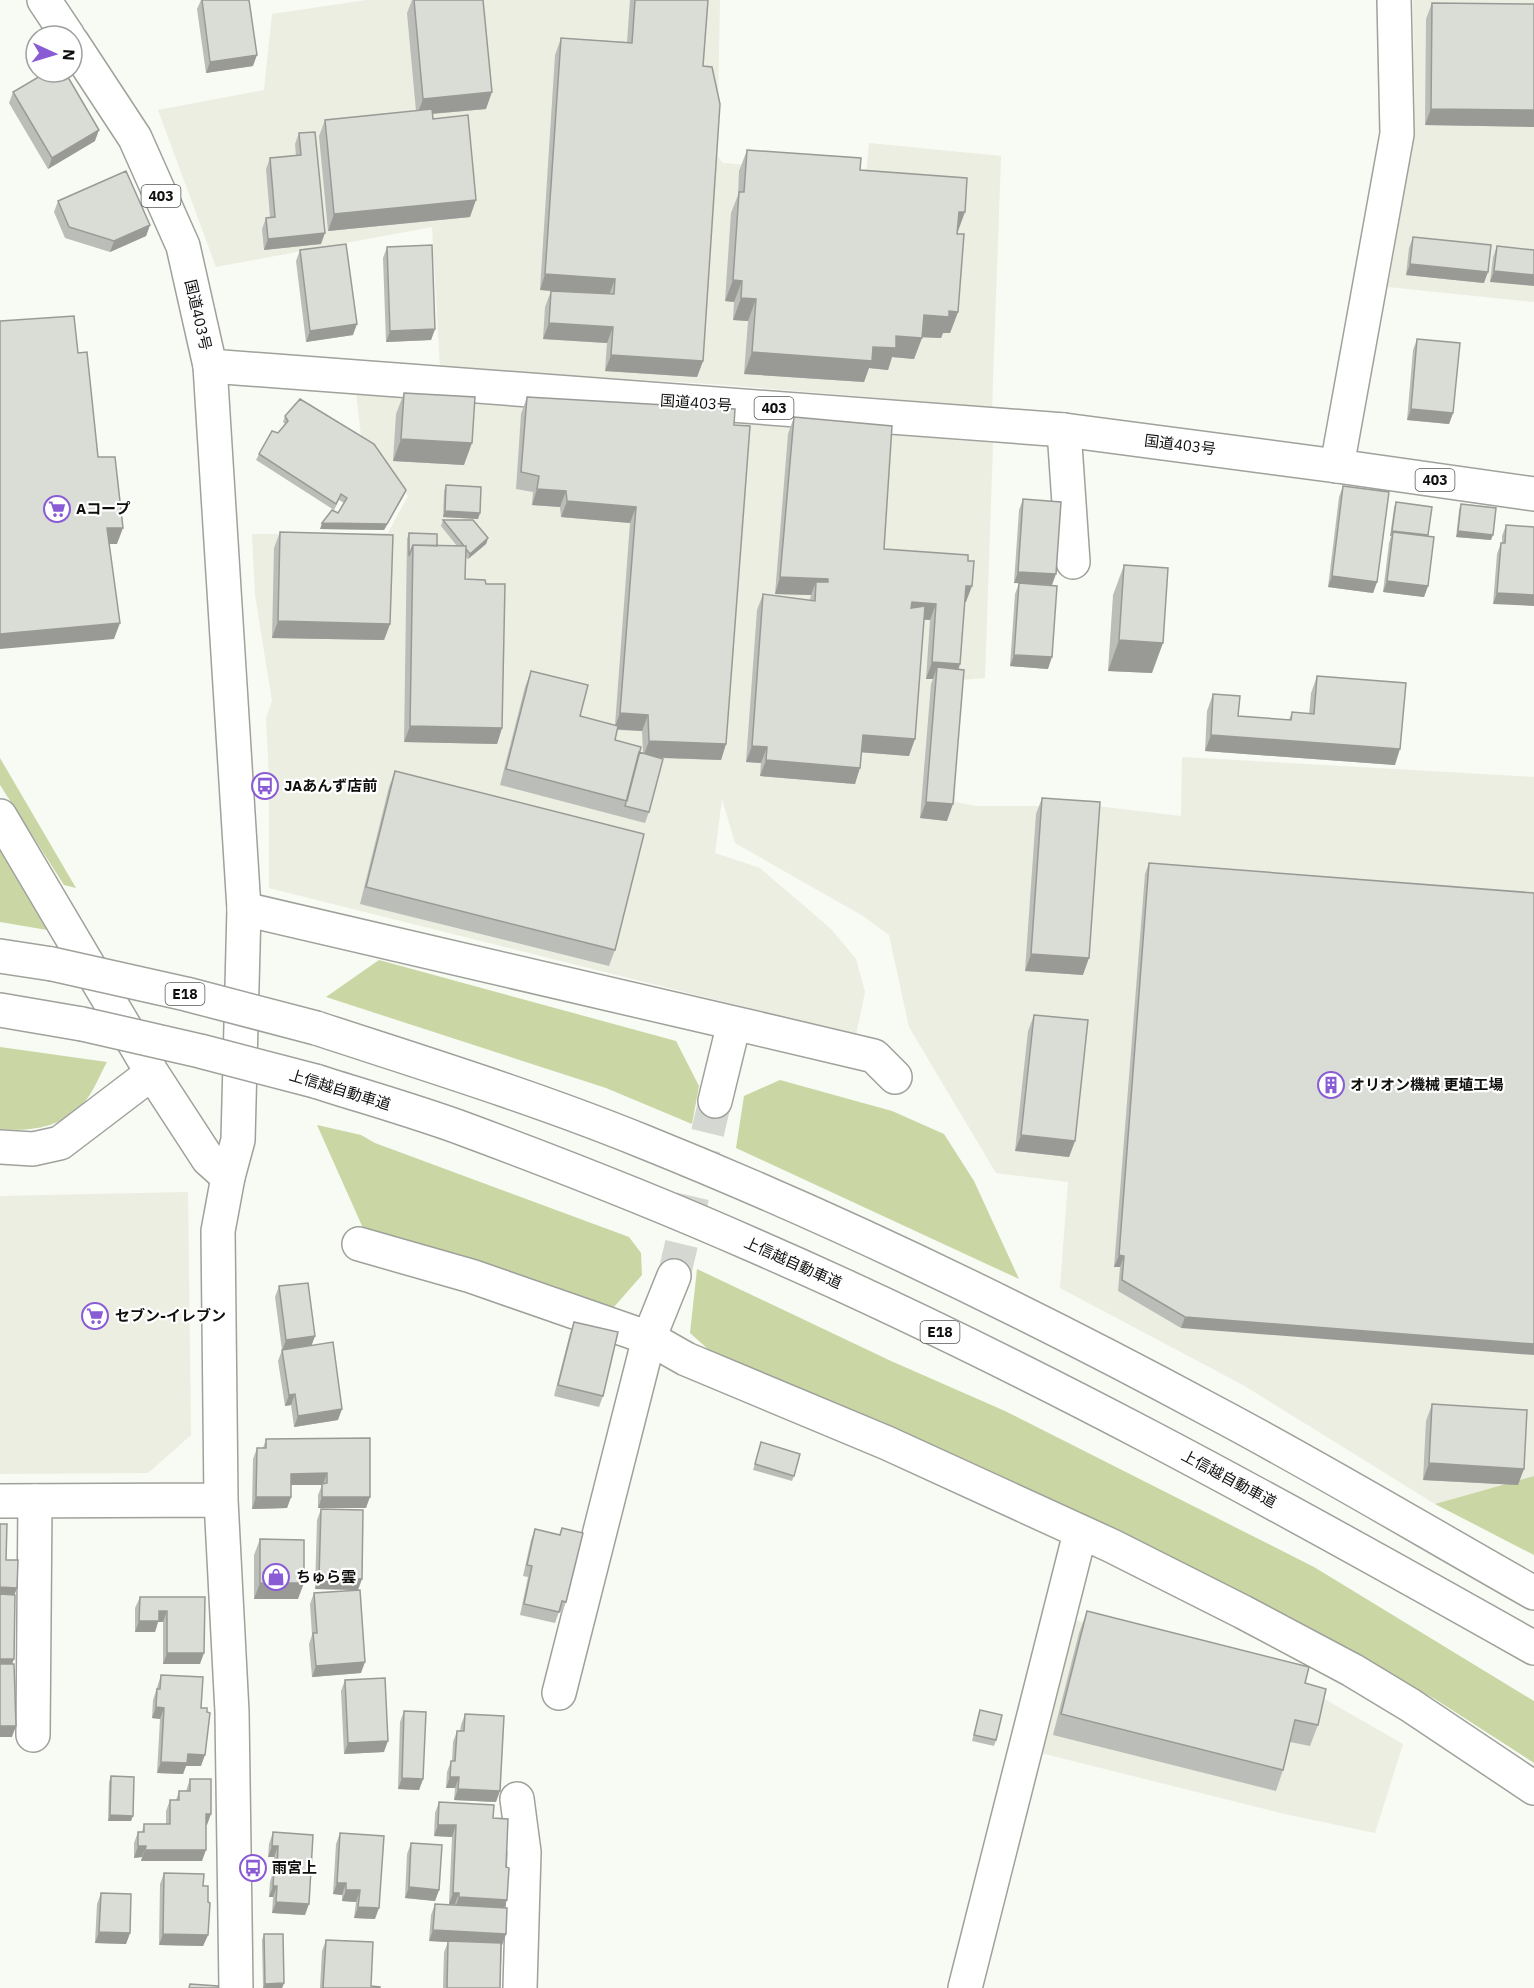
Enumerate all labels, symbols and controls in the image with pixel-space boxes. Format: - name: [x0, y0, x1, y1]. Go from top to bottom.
- north arrow: [24, 24, 84, 84]
- text: N: [59, 49, 79, 62]
- road number: 403: [142, 185, 180, 207]
- street label: 国道403号: [181, 278, 216, 352]
- street label: 国道403号: [659, 391, 733, 414]
- road number: 403: [754, 397, 794, 419]
- street label: 国道403号: [1143, 431, 1217, 458]
- road number: 403: [1416, 469, 1454, 491]
- supermarket icon: Aコープ: [42, 494, 72, 524]
- place label: Aコープ: [76, 499, 130, 518]
- bus stop icon: JAあんず店前: [250, 771, 280, 801]
- place label: JAあんず店前: [284, 776, 377, 795]
- road number: E18: [166, 983, 204, 1005]
- street label: 上信越自動車道: [287, 1065, 393, 1114]
- building icon: オリオン機械 更埴工場: [1316, 1070, 1346, 1100]
- place label: オリオン機械 更埴工場: [1350, 1075, 1504, 1094]
- street label: 上信越自動車道: [741, 1233, 845, 1293]
- supermarket icon: セブン-イレブン: [80, 1301, 110, 1331]
- place label: セブン-イレブン: [115, 1306, 226, 1325]
- road number: E18: [920, 1321, 960, 1343]
- street label: 上信越自動車道: [1178, 1446, 1280, 1512]
- shop icon: ちゅら雲: [261, 1562, 291, 1592]
- place label: ちゅら雲: [296, 1567, 356, 1586]
- bus stop icon: 雨宮上: [238, 1853, 268, 1883]
- place label: 雨宮上: [272, 1858, 317, 1877]

